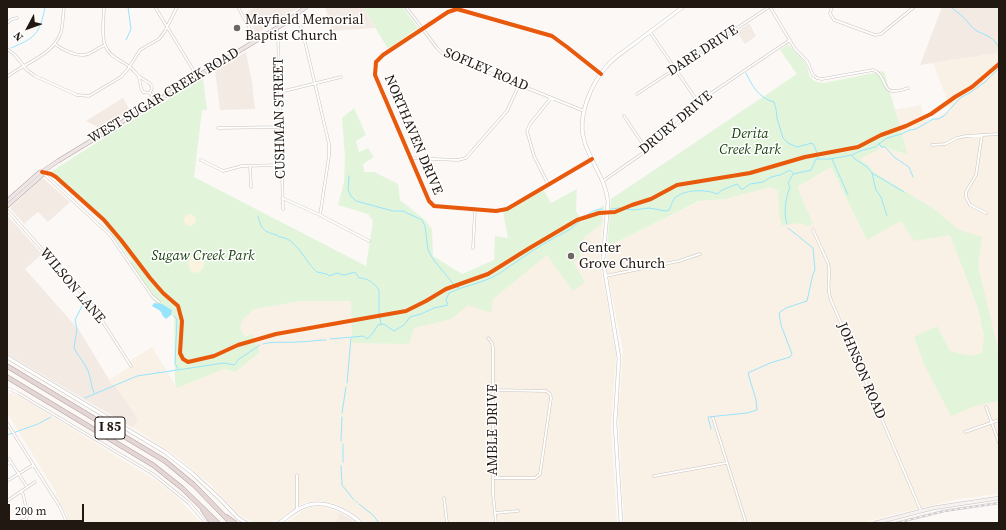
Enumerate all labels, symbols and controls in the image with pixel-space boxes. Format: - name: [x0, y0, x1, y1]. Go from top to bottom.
- north arrow: [8, 8, 48, 48]
- place label: Mayfield Memorial Baptist Church: [245, 12, 364, 44]
- street label: DARE DRIVE: [665, 22, 741, 80]
- marker: Mayfield Memorial Baptist Church: [232, 23, 242, 33]
- text: N: [10, 28, 27, 44]
- street label: WEST SUGAR CREEK ROAD: [86, 44, 242, 148]
- street label: SOFLEY ROAD: [441, 45, 531, 95]
- street label: CUSHMAN STREET: [271, 57, 289, 179]
- street label: NORTHAVEN DRIVE: [380, 73, 446, 197]
- street label: DRURY DRIVE: [636, 88, 716, 158]
- park label: Derita Creek Park: [719, 126, 781, 158]
- place label: Center Grove Church: [579, 240, 665, 272]
- street label: WILSON LANE: [36, 245, 108, 327]
- park label: Sugaw Creek Park: [151, 248, 255, 264]
- marker: Center Grove Church: [566, 251, 576, 261]
- street label: JOHNSON ROAD: [833, 320, 889, 422]
- street label: AMBLE DRIVE: [485, 384, 501, 476]
- road number: I 85: [95, 417, 125, 439]
- scale bar: [10, 496, 86, 522]
- text: 200 m: [15, 503, 47, 519]

